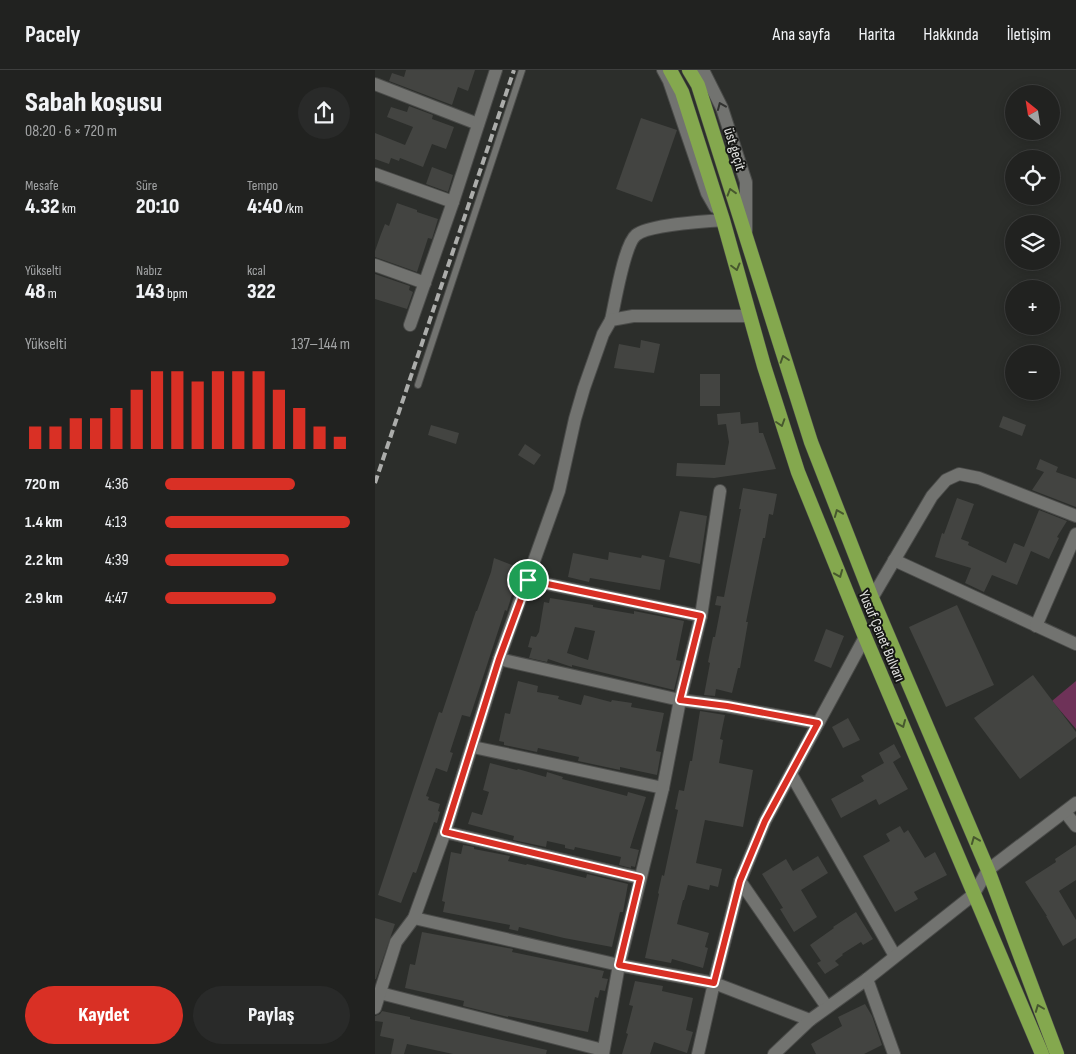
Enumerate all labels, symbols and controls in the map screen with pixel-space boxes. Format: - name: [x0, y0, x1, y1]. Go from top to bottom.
- text: Pacely: [25, 20, 81, 49]
- text: Ana sayfa: [773, 24, 830, 45]
- text: Harita: [858, 24, 895, 45]
- text: Hakkında: [923, 24, 979, 45]
- text: İletişim: [1007, 24, 1051, 45]
- north arrow: [1005, 85, 1060, 140]
- map controls: [1005, 85, 1060, 400]
- text: Sabah koşusu: [25, 86, 162, 119]
- button: share: [298, 87, 350, 139]
- one-way arrow: [716, 102, 727, 111]
- text: 08:20 · 6 × 720 m: [25, 122, 117, 141]
- street label: üst geçit: [719, 125, 750, 173]
- button: locate: [1005, 150, 1060, 205]
- text: Mesafe: [25, 177, 59, 194]
- text: Süre: [136, 177, 157, 194]
- text: Tempo: [247, 177, 278, 194]
- one-way arrow: [727, 188, 737, 196]
- text: 4.32: [25, 194, 60, 219]
- text: 20:10: [136, 194, 179, 219]
- text: 4:40: [247, 194, 283, 219]
- text: km: [60, 200, 76, 217]
- text: /km: [283, 200, 303, 217]
- button: layers: [1005, 215, 1060, 270]
- text: Yükselti: [25, 262, 61, 279]
- text: Nabız: [136, 262, 162, 279]
- text: kcal: [247, 262, 266, 279]
- one-way arrow: [730, 262, 741, 271]
- text: 48: [25, 279, 46, 304]
- text: 143: [136, 279, 165, 304]
- text: 322: [247, 279, 276, 304]
- button: +: [1005, 280, 1060, 335]
- text: m: [46, 285, 57, 302]
- text: bpm: [165, 285, 188, 302]
- text: Yükselti: [25, 335, 67, 354]
- text: 137–144 m: [291, 335, 350, 354]
- button: −: [1005, 345, 1060, 400]
- one-way arrow: [780, 356, 790, 364]
- one-way arrow: [776, 418, 786, 426]
- text: 720 m: [25, 475, 60, 494]
- text: 4:36: [105, 475, 128, 494]
- one-way arrow: [834, 509, 845, 518]
- text: 1.4 km: [25, 513, 63, 532]
- text: 4:13: [105, 513, 127, 532]
- text: 2.2 km: [25, 551, 63, 570]
- text: 4:39: [105, 551, 129, 570]
- pin: [507, 559, 549, 601]
- icon: arrive: [514, 566, 542, 594]
- one-way arrow: [833, 569, 843, 578]
- street label: Yusuf Çenet Bulvarı: [854, 588, 909, 685]
- text: 2.9 km: [25, 589, 63, 608]
- text: 4:47: [105, 589, 128, 608]
- one-way arrow: [895, 719, 906, 728]
- one-way arrow: [971, 836, 981, 845]
- button: Kaydet: [25, 986, 183, 1044]
- button: Paylaş: [193, 986, 350, 1044]
- one-way arrow: [1035, 1005, 1045, 1013]

